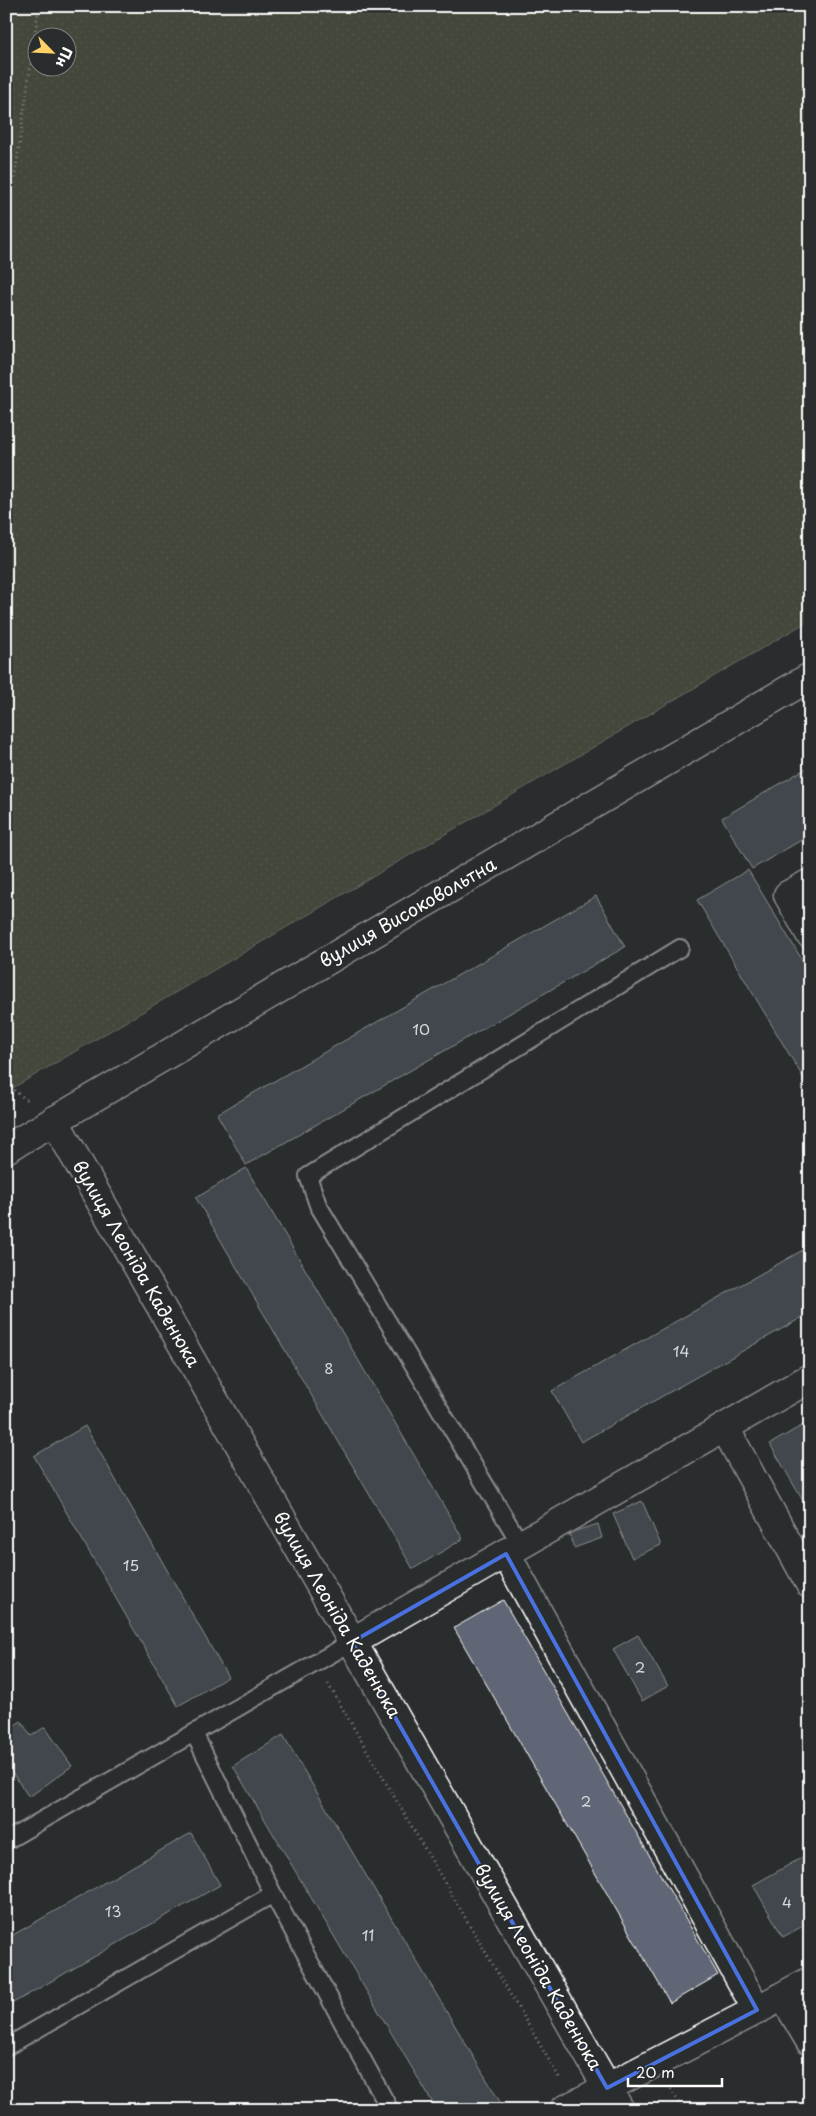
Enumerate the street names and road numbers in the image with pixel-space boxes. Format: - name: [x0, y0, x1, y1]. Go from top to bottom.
- street label: вулиця Високовольтна: [314, 850, 501, 973]
- street label: вулиця Леоніда Каденюка: [67, 1155, 208, 1372]
- street label: вулиця Леоніда Каденюка: [268, 1506, 409, 1723]
- street label: вулиця Леоніда Каденюка: [469, 1858, 610, 2075]

